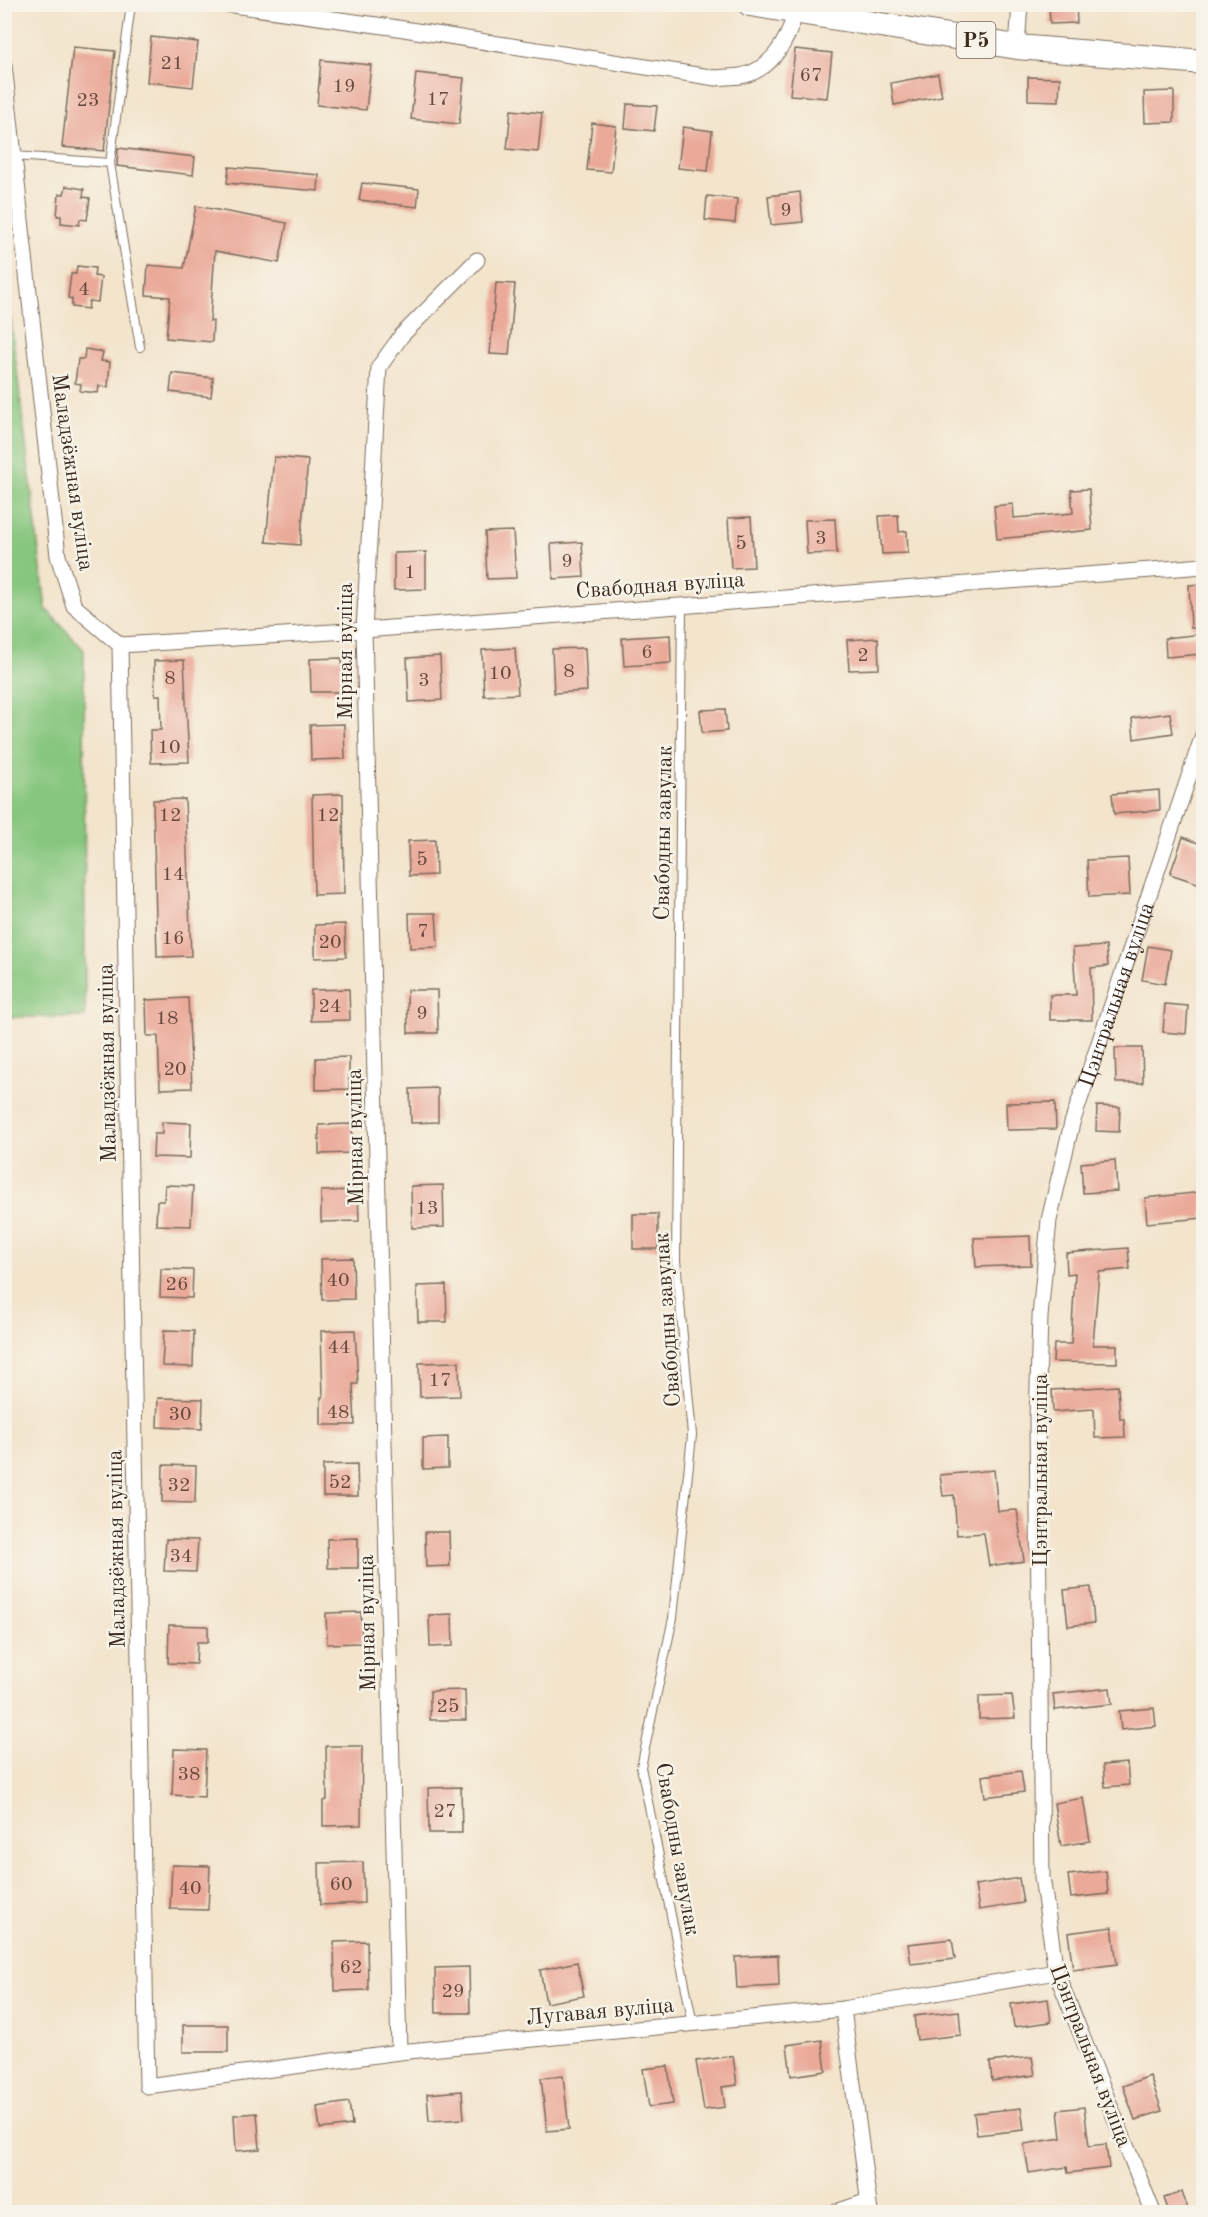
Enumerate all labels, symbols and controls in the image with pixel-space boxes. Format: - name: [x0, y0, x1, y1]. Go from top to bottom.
- road number: Р5: [956, 22, 996, 58]
- house number: 21: [160, 54, 184, 74]
- house number: 67: [799, 66, 823, 86]
- house number: 19: [332, 77, 356, 97]
- house number: 17: [426, 90, 450, 110]
- house number: 23: [76, 91, 100, 111]
- house number: 9: [780, 201, 792, 221]
- house number: 4: [78, 280, 90, 300]
- street label: Маладзёжная вуліца: [47, 372, 97, 572]
- house number: 3: [815, 529, 827, 549]
- house number: 5: [735, 534, 747, 554]
- house number: 9: [561, 552, 573, 572]
- house number: 1: [404, 563, 416, 583]
- street label: Свабодная вуліца: [575, 569, 746, 603]
- street label: Мірная вуліца: [335, 582, 357, 720]
- house number: 6: [641, 643, 653, 663]
- house number: 2: [857, 646, 869, 666]
- house number: 8: [563, 662, 575, 682]
- house number: 10: [488, 664, 512, 684]
- house number: 8: [164, 669, 176, 689]
- house number: 3: [418, 671, 430, 691]
- house number: 10: [157, 738, 181, 758]
- street label: Свабодны завулак: [651, 745, 677, 921]
- house number: 12: [158, 806, 182, 826]
- house number: 12: [316, 806, 340, 826]
- house number: 5: [416, 850, 428, 870]
- house number: 14: [161, 865, 185, 885]
- street label: Цэнтральная вуліца: [1076, 899, 1159, 1090]
- house number: 7: [417, 922, 429, 942]
- house number: 16: [161, 929, 185, 949]
- house number: 20: [318, 933, 342, 953]
- street label: Маладзёжная вуліца: [95, 963, 121, 1163]
- house number: 24: [318, 997, 342, 1017]
- house number: 9: [416, 1004, 428, 1024]
- house number: 18: [155, 1009, 179, 1029]
- house number: 20: [163, 1060, 187, 1080]
- street label: Мірная вуліца: [344, 1068, 368, 1206]
- house number: 13: [415, 1199, 439, 1219]
- street label: Свабодны завулак: [651, 1232, 685, 1408]
- house number: 40: [326, 1271, 350, 1291]
- house number: 26: [165, 1275, 189, 1295]
- house number: 44: [327, 1338, 351, 1358]
- house number: 17: [428, 1371, 452, 1391]
- street label: Цэнтральная вуліца: [1030, 1373, 1052, 1567]
- house number: 48: [326, 1403, 350, 1423]
- house number: 30: [168, 1405, 192, 1425]
- street label: Маладзёжная вуліца: [104, 1449, 130, 1649]
- house number: 52: [328, 1473, 352, 1493]
- house number: 32: [167, 1476, 191, 1496]
- house number: 34: [169, 1547, 193, 1567]
- street label: Мірная вуліца: [356, 1554, 380, 1692]
- house number: 25: [436, 1697, 460, 1717]
- street label: Свабодны завулак: [651, 1761, 703, 1938]
- house number: 38: [177, 1765, 201, 1785]
- house number: 27: [433, 1802, 457, 1822]
- house number: 60: [329, 1875, 353, 1895]
- house number: 40: [178, 1879, 202, 1899]
- house number: 62: [339, 1958, 363, 1978]
- street label: Цэнтральная вуліца: [1045, 1961, 1135, 2150]
- house number: 29: [441, 1982, 465, 2002]
- street label: Лугавая вуліца: [525, 1995, 675, 2029]

